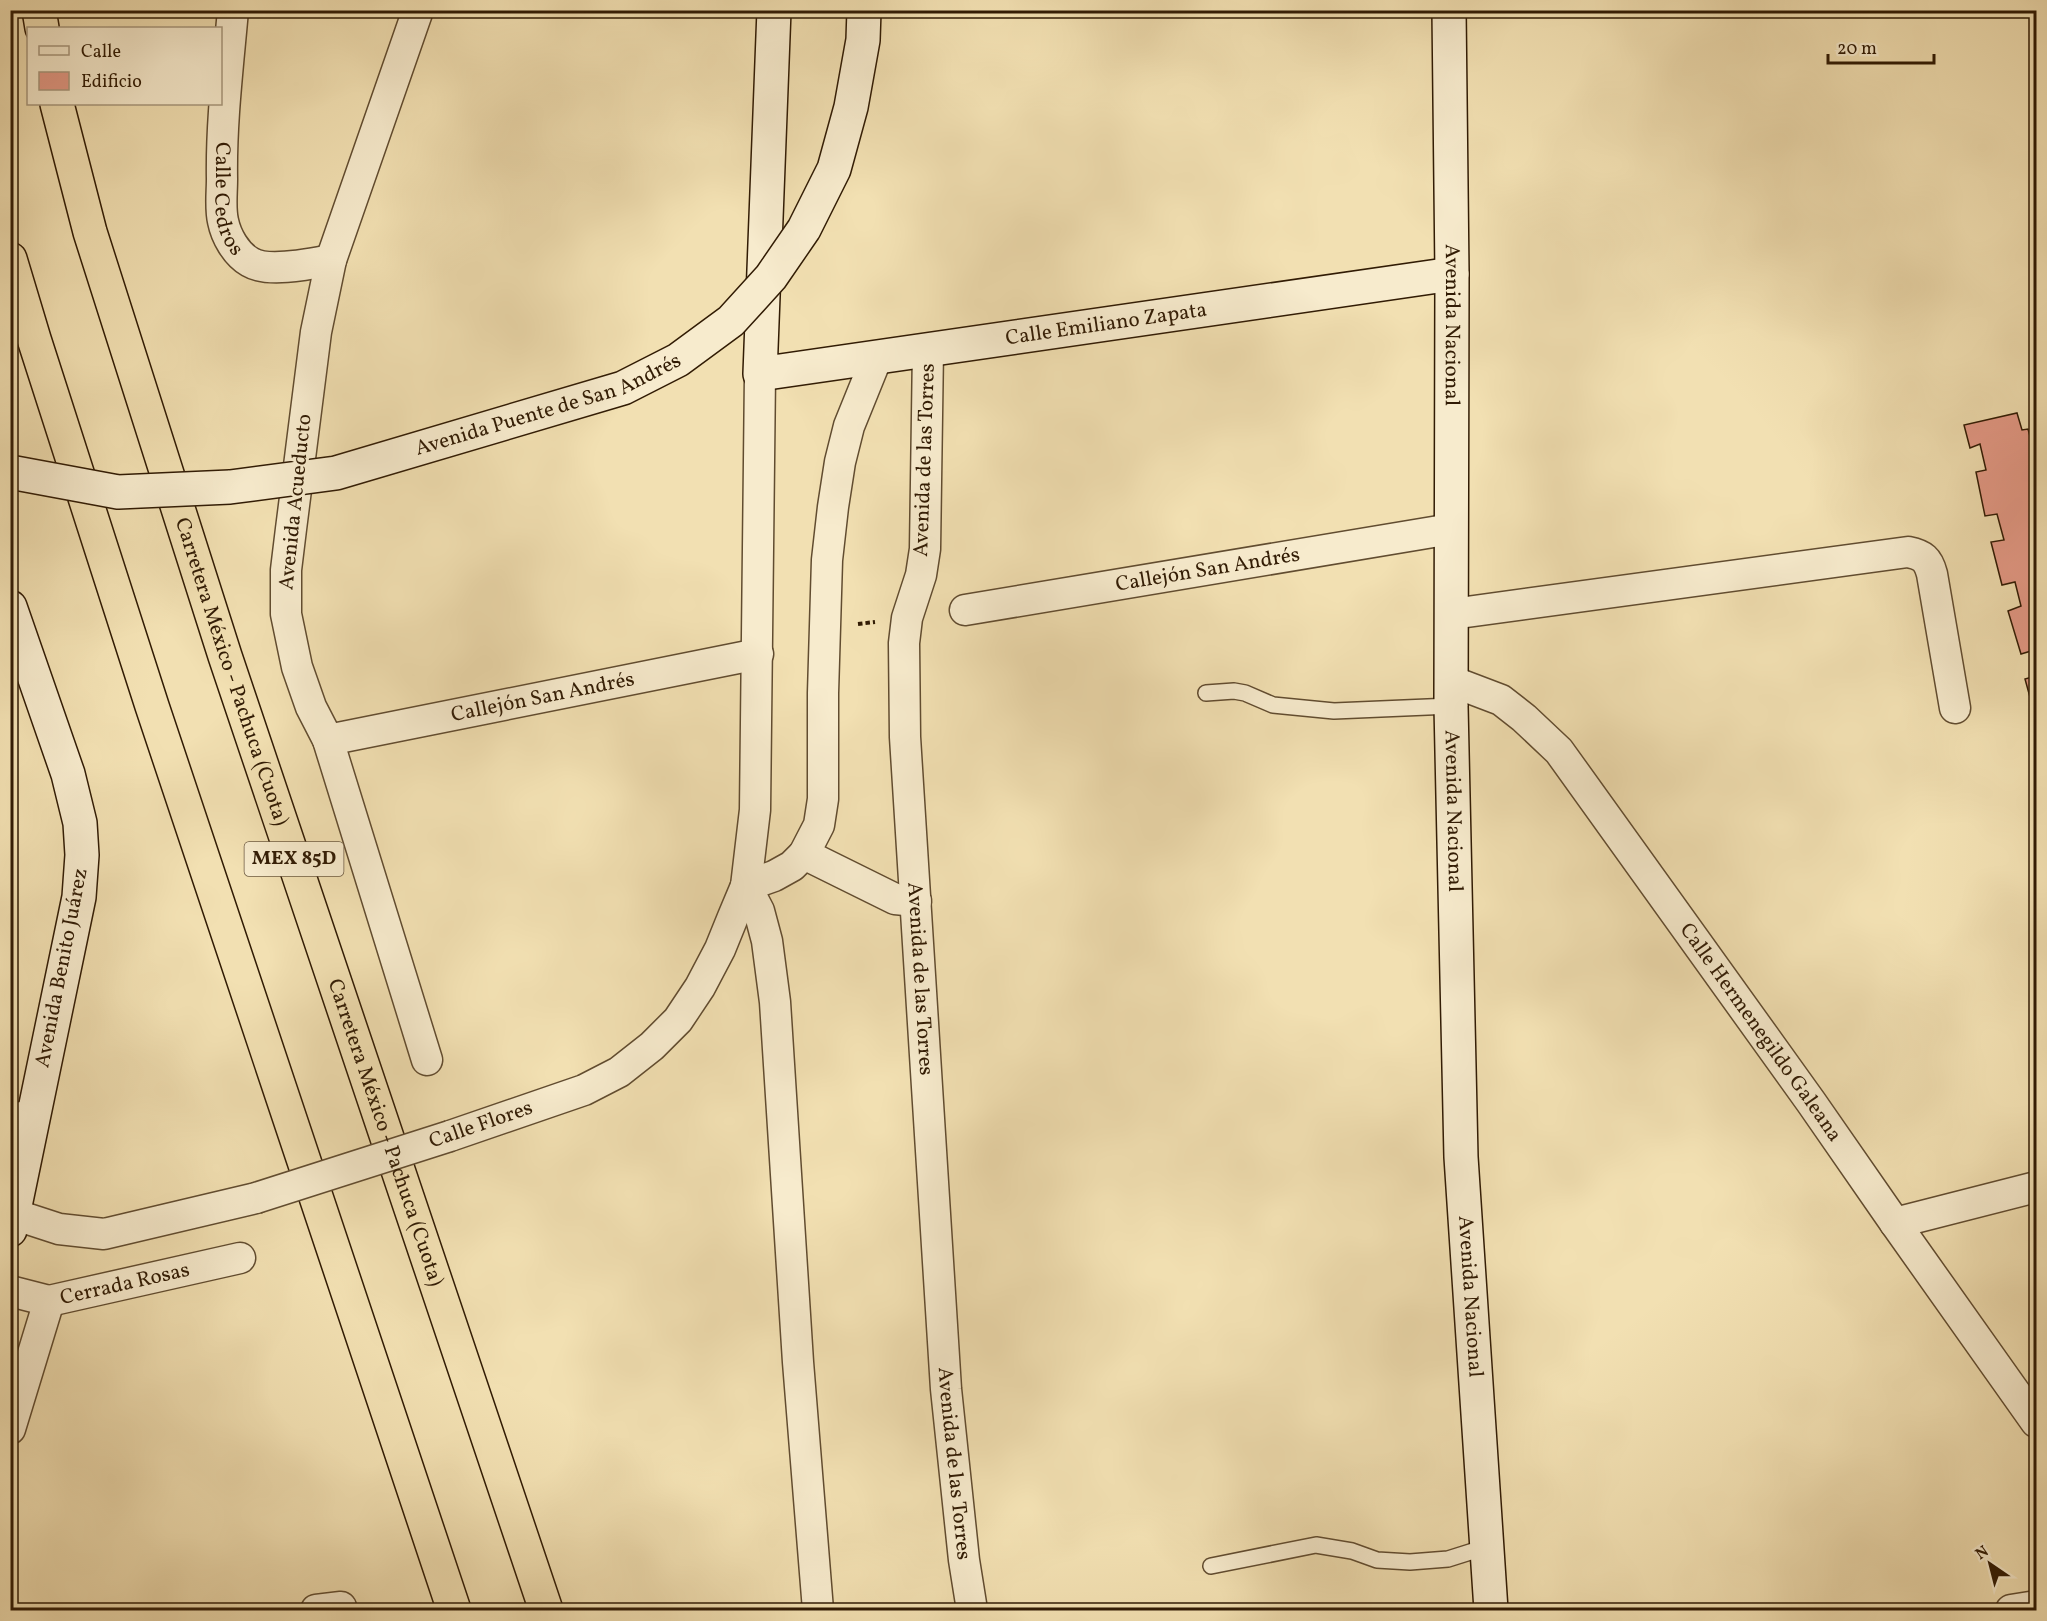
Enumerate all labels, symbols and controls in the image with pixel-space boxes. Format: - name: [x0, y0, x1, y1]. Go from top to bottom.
- legend: [27, 27, 222, 105]
- scale bar: [1828, 27, 1934, 65]
- text: 20 m: [1837, 37, 1877, 62]
- text: Calle: [81, 40, 121, 65]
- text: Edificio: [81, 70, 142, 95]
- street label: Calle Cedros: [207, 141, 250, 262]
- street label: Avenida Nacional: [1437, 244, 1467, 406]
- street label: Calle Emiliano Zapata: [1003, 295, 1209, 353]
- street label: Avenida Puente de San Andrés: [412, 346, 686, 463]
- street label: Avenida de las Torres: [907, 363, 943, 557]
- street label: Avenida Acueducto: [272, 413, 320, 591]
- street label: Carretera México - Pachuca (Cuota): [167, 514, 296, 829]
- street label: Callejón San Andrés: [1113, 540, 1302, 599]
- street label: Callejón San Andrés: [449, 665, 637, 730]
- street label: Avenida Nacional: [1437, 730, 1470, 892]
- road number: MEX 85D: [244, 842, 344, 876]
- street label: Avenida Benito Juárez: [28, 866, 96, 1070]
- street label: Avenida de las Torres: [900, 881, 941, 1076]
- street label: Calle Hermenegildo Galeana: [1673, 917, 1849, 1148]
- street label: Carretera México - Pachuca (Cuota): [320, 975, 451, 1290]
- street label: Calle Flores: [425, 1094, 537, 1156]
- street label: Avenida Nacional: [1450, 1215, 1490, 1378]
- street label: Cerrada Rosas: [57, 1255, 192, 1313]
- street label: Avenida de las Torres: [930, 1366, 978, 1561]
- north arrow: [1960, 1534, 2020, 1594]
- text: N: [1971, 1541, 1994, 1566]

